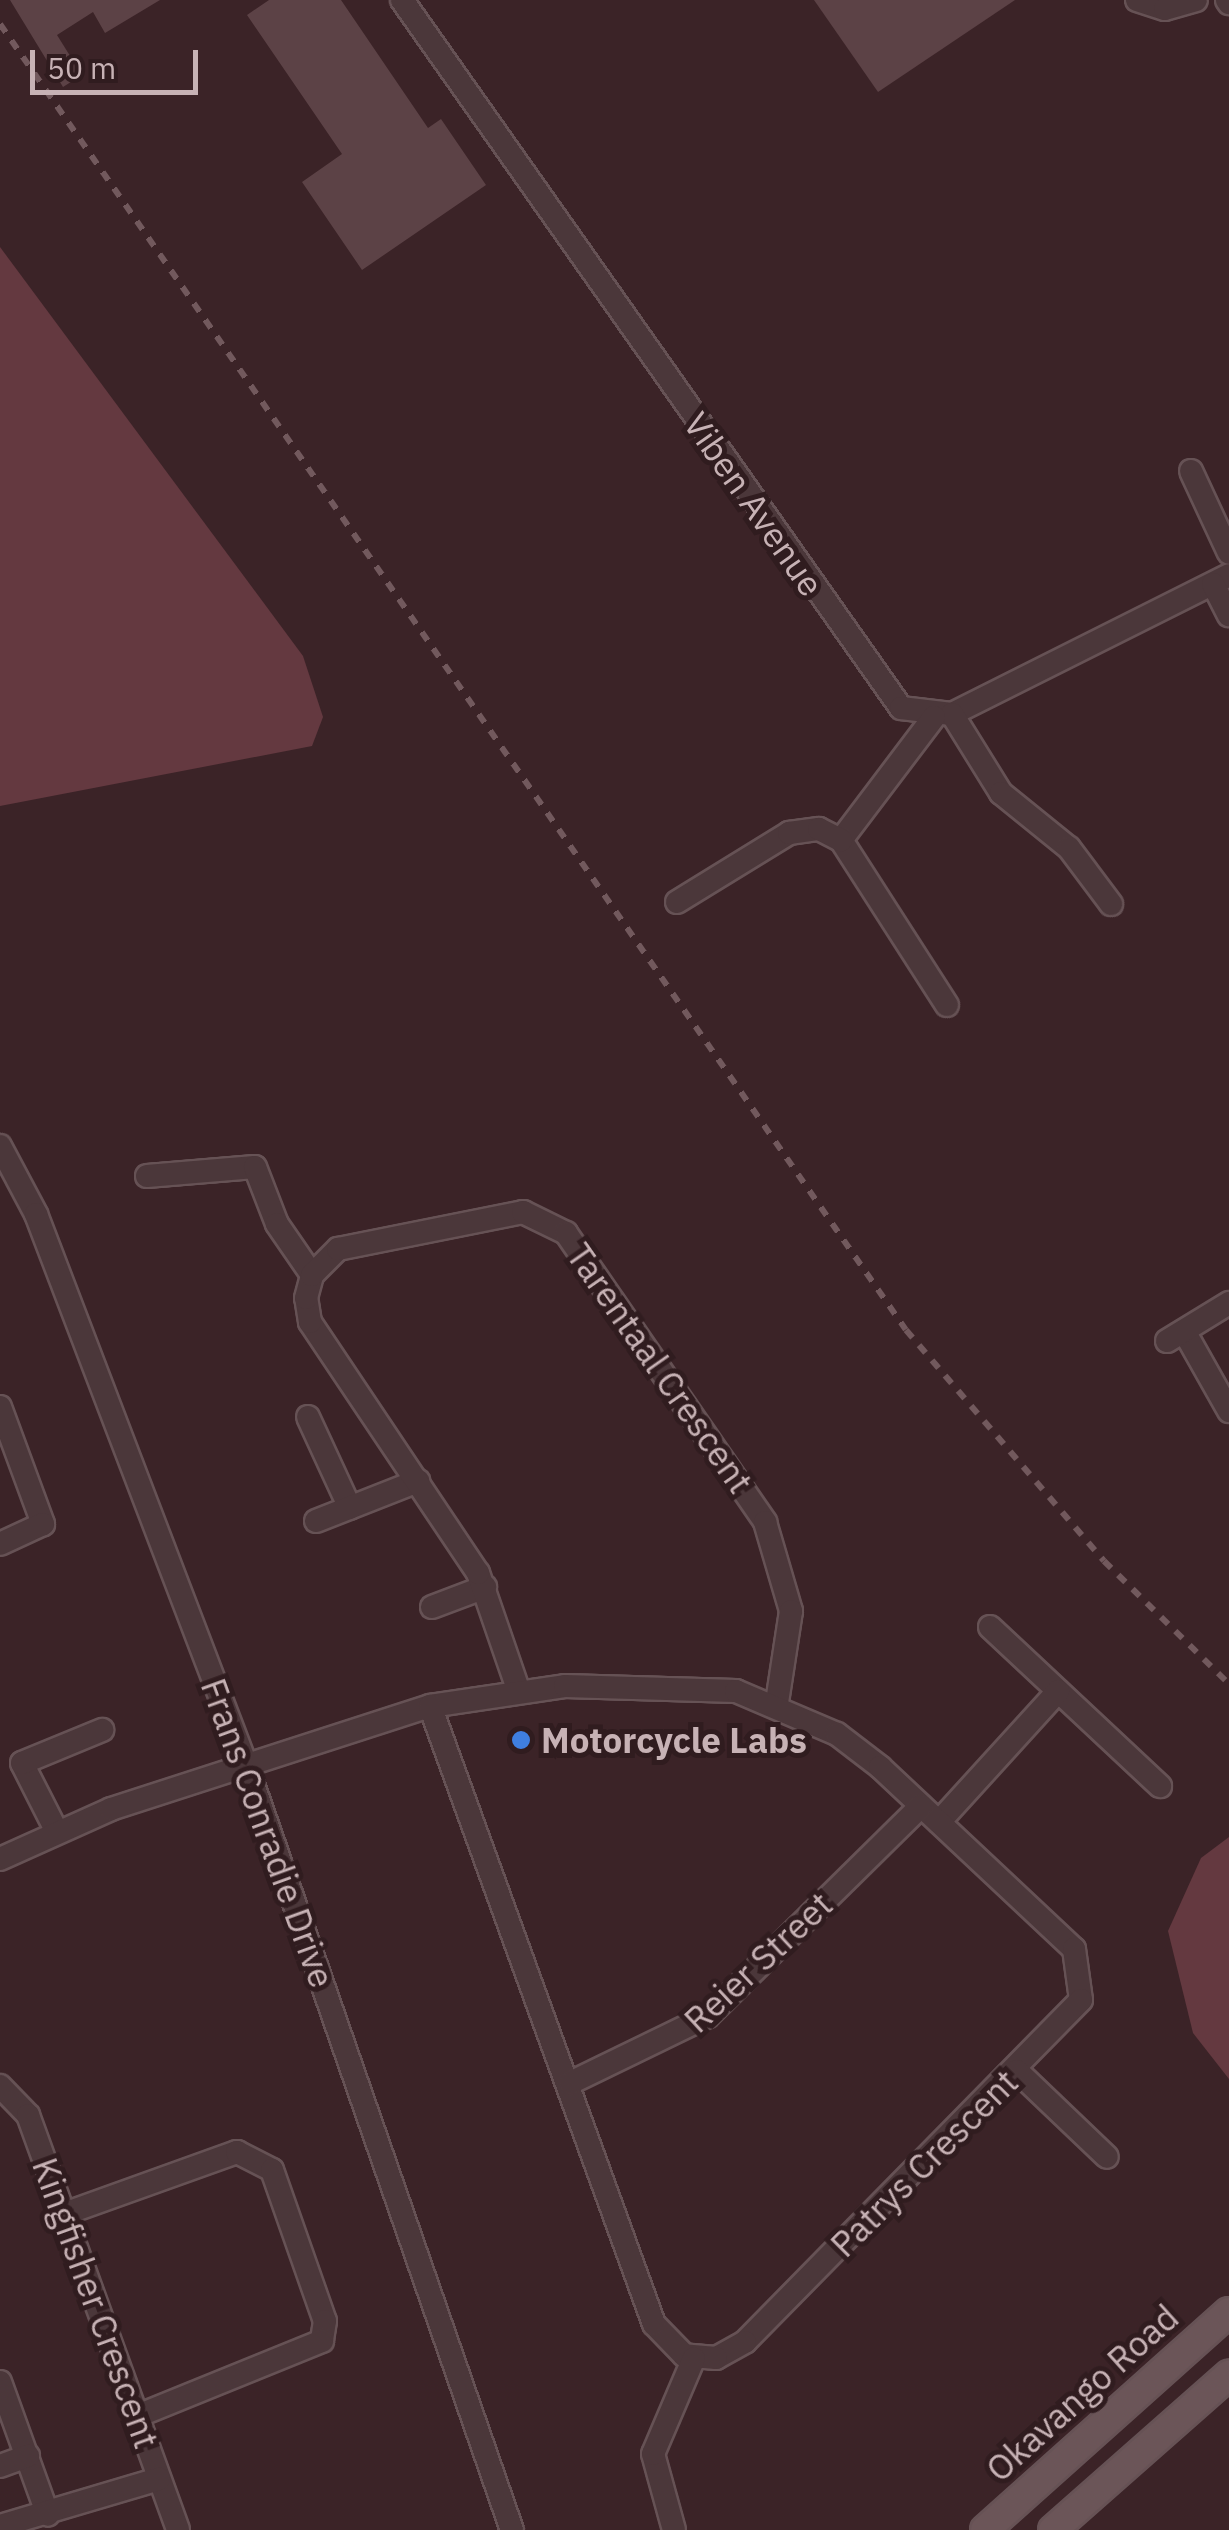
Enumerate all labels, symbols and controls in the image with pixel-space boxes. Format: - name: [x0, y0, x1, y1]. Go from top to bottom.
- scale bar: [35, 30, 202, 92]
- text: 50 m: [47, 48, 116, 87]
- street label: Viben Avenue: [675, 404, 833, 604]
- street label: Tarentaal Crescent: [558, 1235, 762, 1501]
- street label: Frans Conradie Drive: [193, 1673, 343, 1993]
- place label: Motorcycle Labs: [541, 1719, 807, 1761]
- marker: Motorcycle Labs: [510, 1729, 532, 1751]
- street label: Reier Street: [676, 1883, 840, 2041]
- street label: Patrys Crescent: [822, 2061, 1026, 2265]
- street label: Kingfisher Crescent: [24, 2152, 168, 2454]
- street label: Okavango Road: [977, 2296, 1187, 2490]

